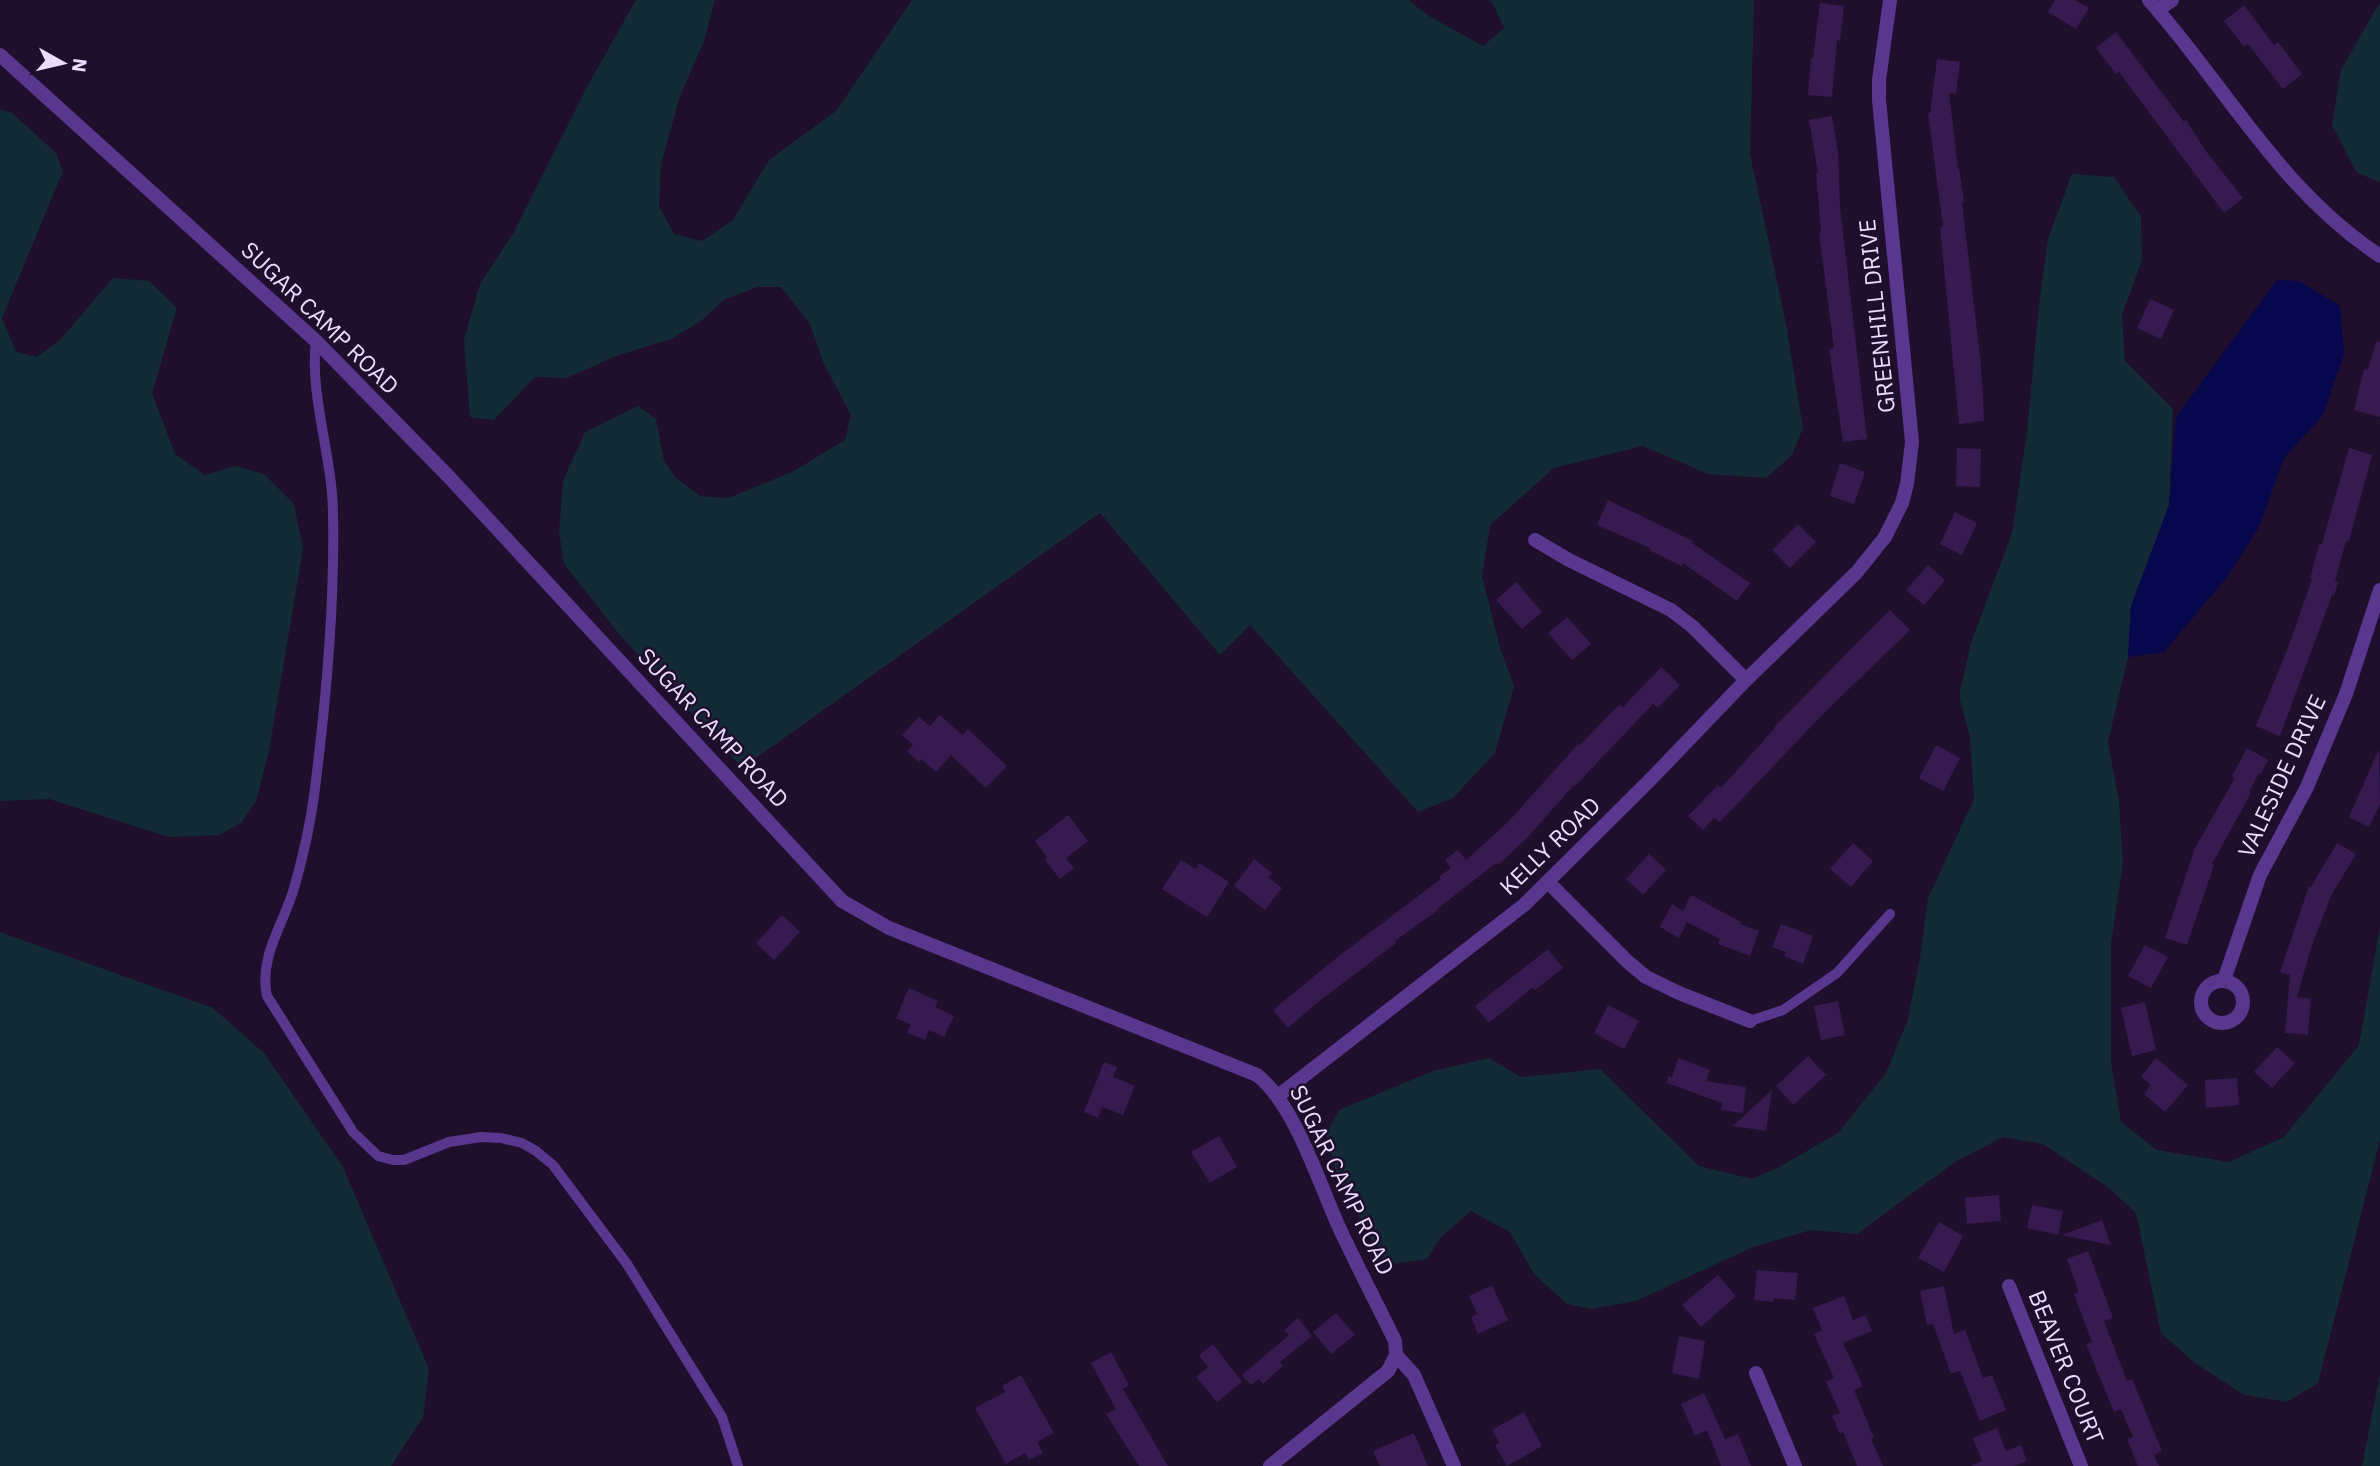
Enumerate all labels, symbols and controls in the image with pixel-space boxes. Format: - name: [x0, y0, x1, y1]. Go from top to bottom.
- north arrow: [28, 28, 98, 98]
- text: N: [67, 57, 93, 74]
- street label: GREENHILL DRIVE: [1851, 218, 1901, 414]
- street label: SUGAR CAMP ROAD: [236, 234, 406, 400]
- street label: SUGAR CAMP ROAD: [632, 641, 795, 813]
- street label: VALESIDE DRIVE: [2230, 689, 2332, 862]
- street label: KELLY ROAD: [1492, 790, 1606, 901]
- street label: SUGAR CAMP ROAD: [1284, 1080, 1402, 1279]
- street label: BEAVER COURT: [2022, 1285, 2111, 1448]

